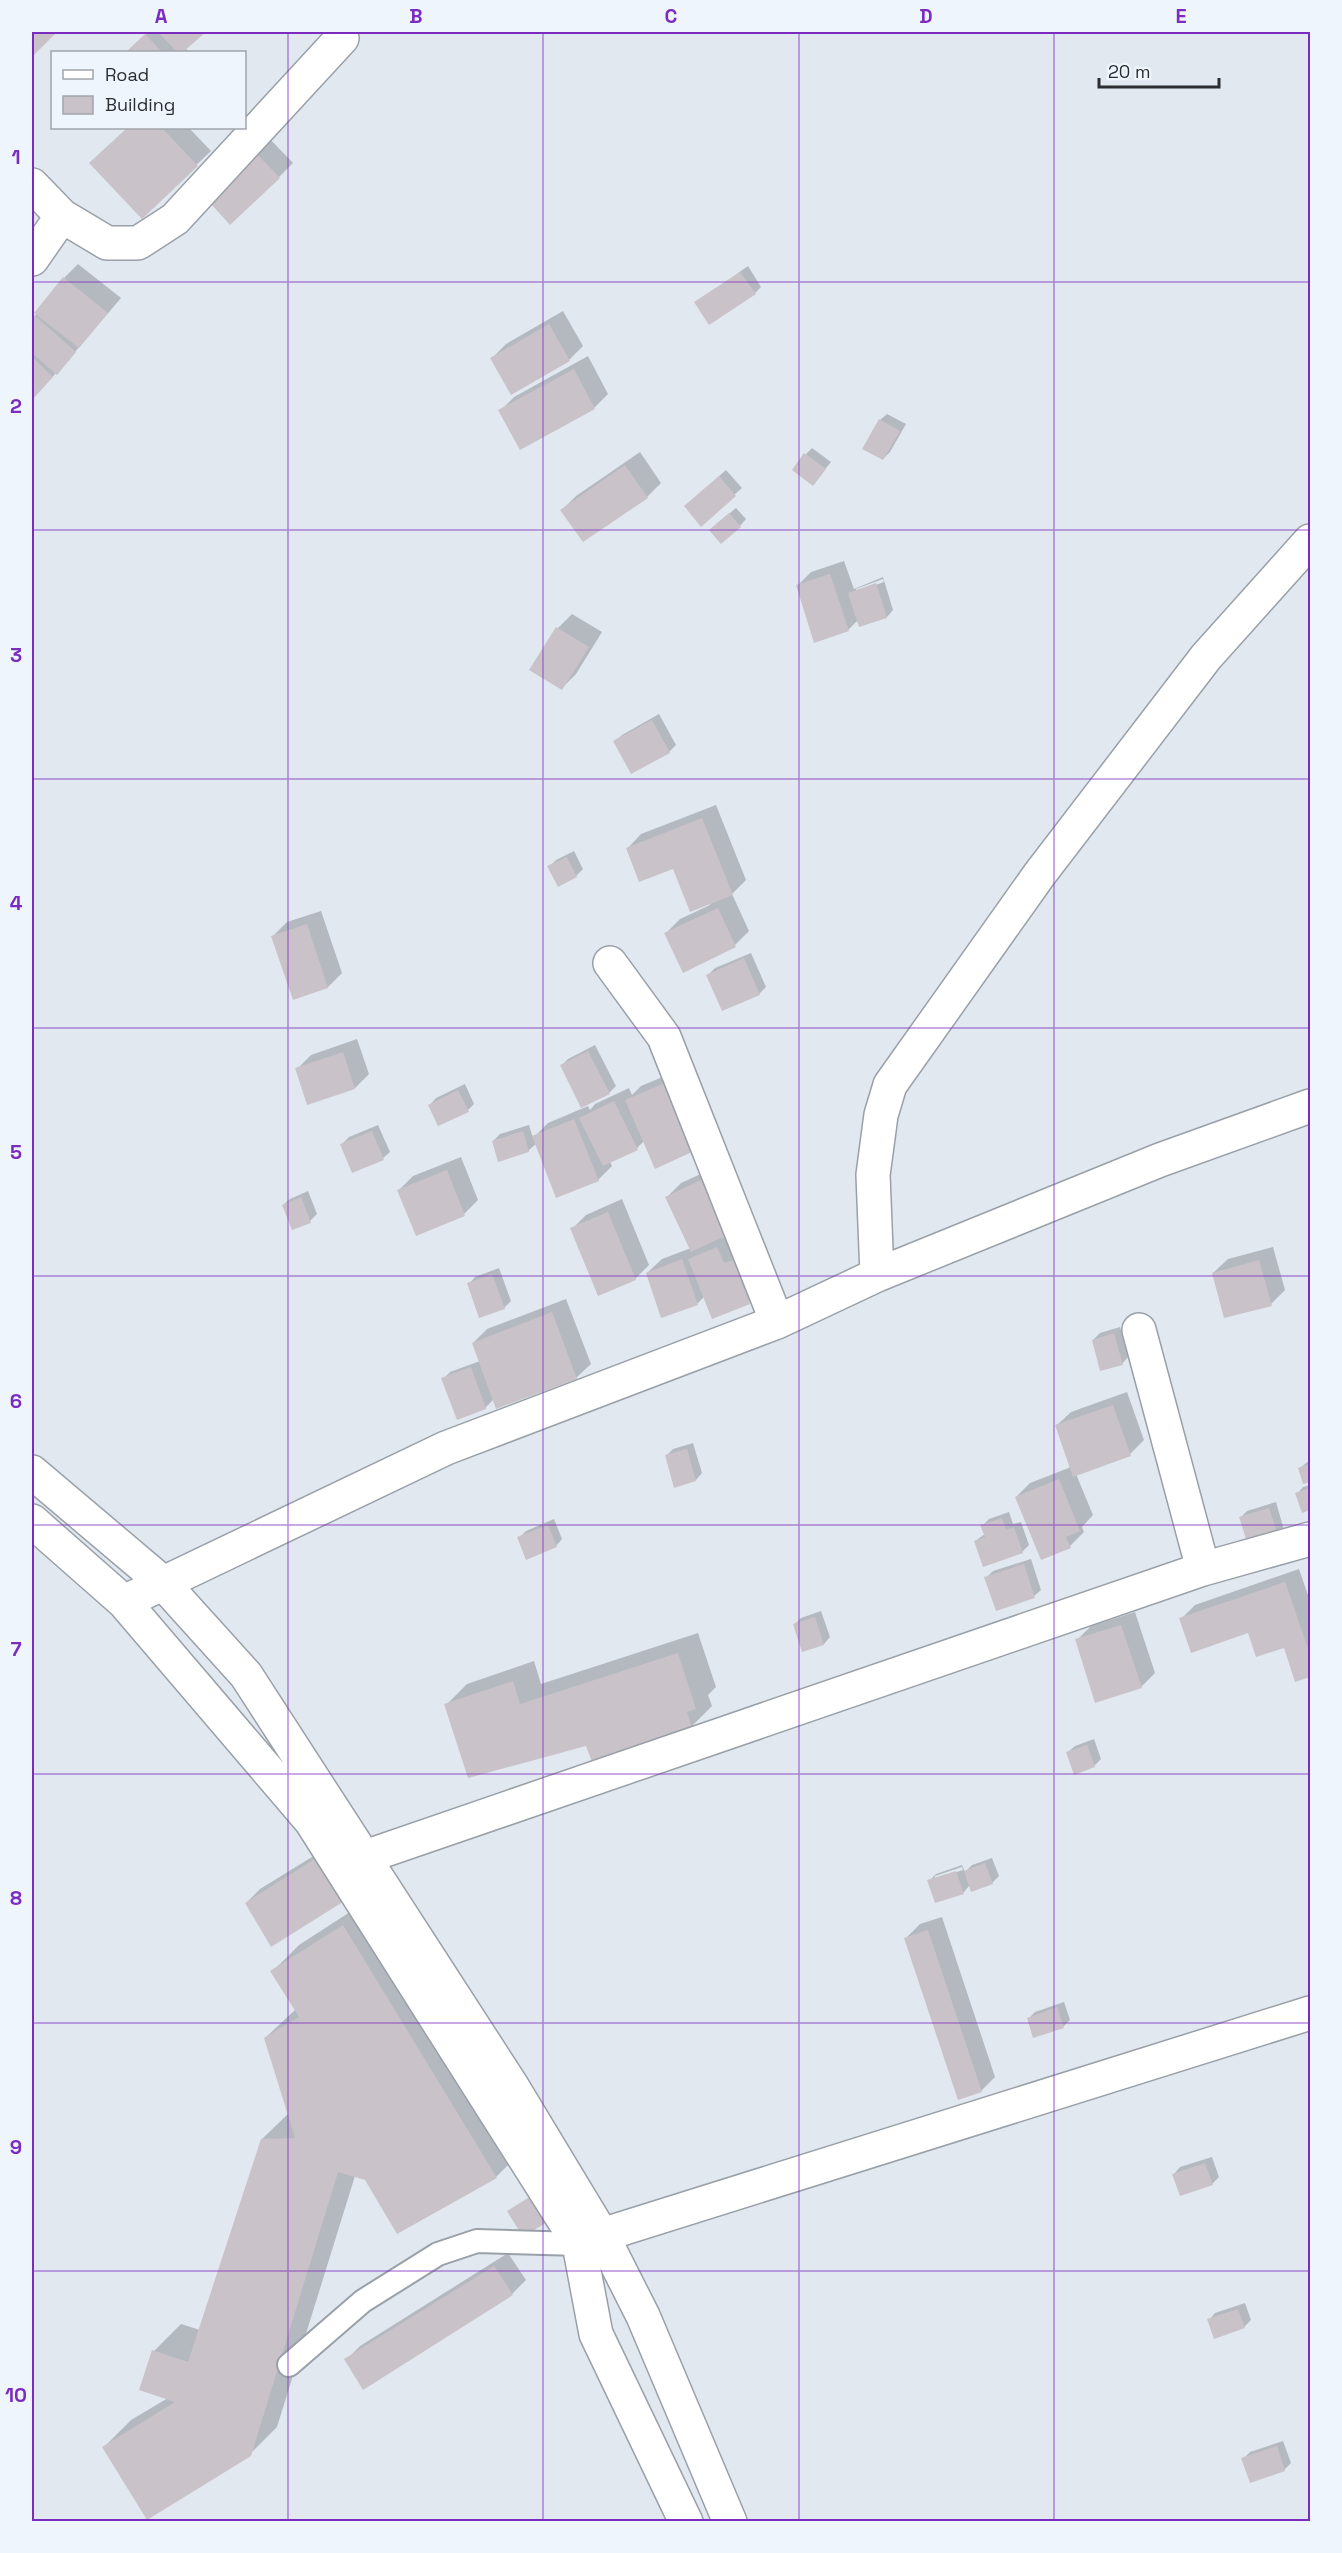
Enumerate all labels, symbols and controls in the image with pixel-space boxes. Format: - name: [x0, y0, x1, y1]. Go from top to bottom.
- text: A: [155, 3, 168, 29]
- text: B: [409, 3, 423, 29]
- text: C: [665, 3, 678, 29]
- text: D: [919, 3, 933, 29]
- text: E: [1175, 3, 1187, 29]
- legend: [51, 51, 246, 129]
- scale bar: [1099, 51, 1219, 89]
- text: 20 m: [1108, 60, 1151, 83]
- text: Road: [105, 63, 149, 86]
- text: Building: [105, 93, 175, 116]
- text: 1: [11, 144, 21, 170]
- text: 2: [10, 393, 22, 419]
- text: 3: [10, 642, 22, 668]
- text: 4: [10, 890, 23, 916]
- text: 5: [10, 1139, 22, 1165]
- text: 6: [10, 1388, 22, 1414]
- text: 7: [10, 1636, 22, 1662]
- text: 8: [10, 1885, 22, 1911]
- text: 9: [10, 2134, 22, 2160]
- text: 10: [5, 2382, 27, 2408]

